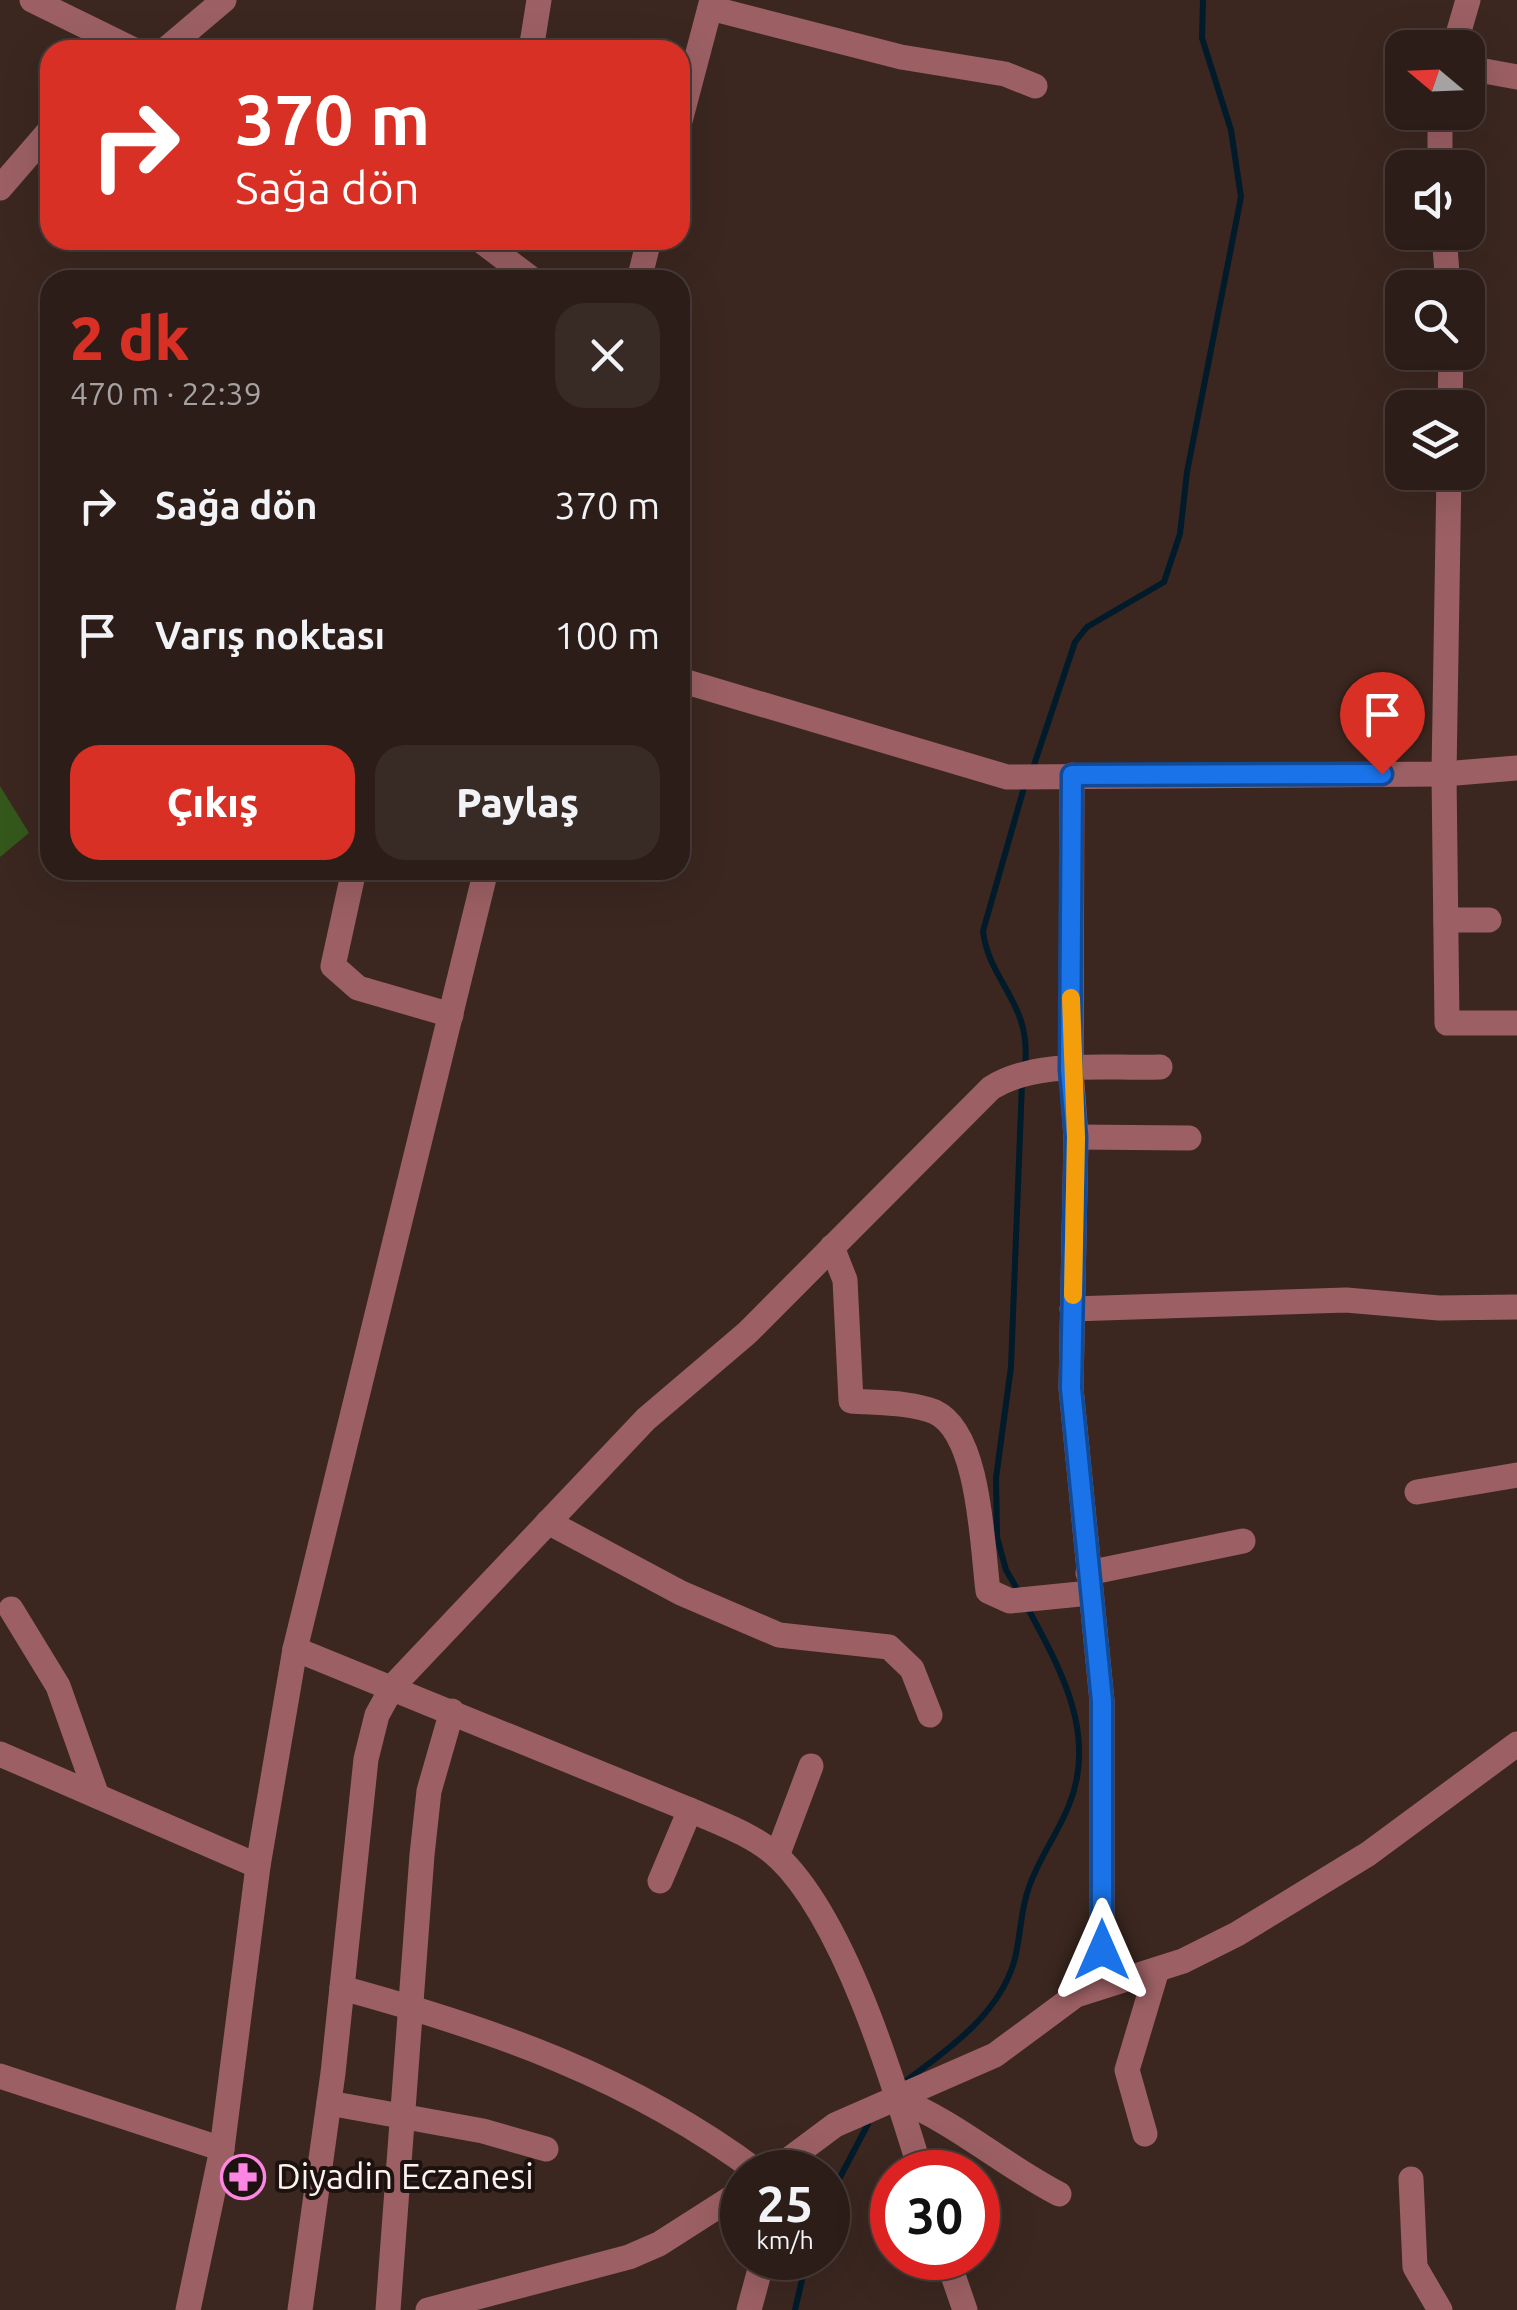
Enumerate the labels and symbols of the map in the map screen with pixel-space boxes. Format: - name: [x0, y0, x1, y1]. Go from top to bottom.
- north arrow: [1385, 30, 1485, 130]
- pin: [1340, 672, 1425, 775]
- position arrow: [1050, 1898, 1154, 2002]
- speed limit sign: 30: [870, 2150, 1000, 2280]
- pharmacy icon: Diyadin Eczanesi: [220, 2154, 266, 2200]
- place label: Diyadin Eczanesi: [276, 2156, 534, 2196]

